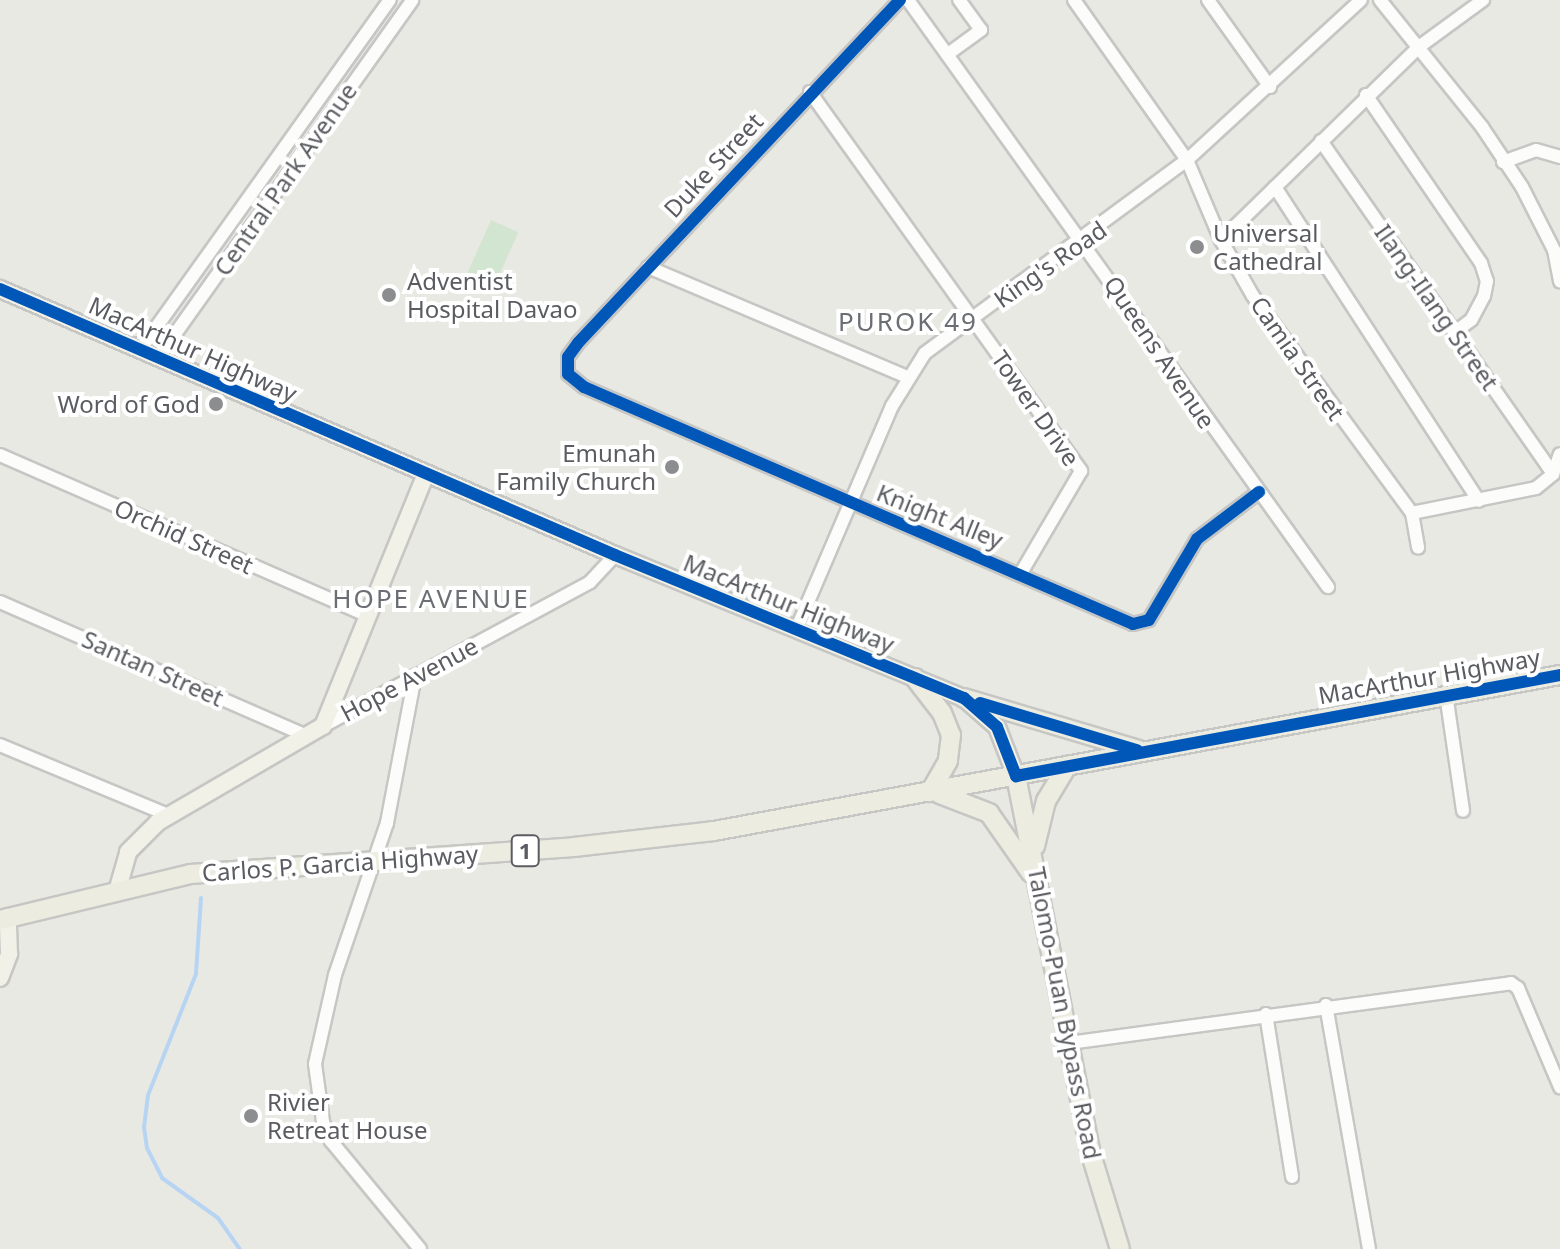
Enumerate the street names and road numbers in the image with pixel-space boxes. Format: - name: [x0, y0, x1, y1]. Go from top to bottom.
- street label: Central Park Avenue: [208, 77, 362, 281]
- street label: Duke Street: [657, 107, 769, 223]
- street label: King's Road: [988, 215, 1112, 313]
- street label: Ilang-Ilang Street: [1369, 219, 1505, 395]
- street label: Queens Avenue: [1098, 270, 1222, 434]
- street label: MacArthur Highway: [85, 290, 301, 408]
- street label: Camia Street: [1245, 291, 1351, 425]
- street label: Tower Drive: [986, 345, 1086, 471]
- street label: Knight Alley: [873, 478, 1007, 554]
- street label: Orchid Street: [110, 493, 258, 579]
- street label: MacArthur Highway: [679, 548, 899, 658]
- street label: Santan Street: [78, 624, 228, 712]
- street label: Hope Avenue: [336, 631, 482, 727]
- street label: MacArthur Highway: [1316, 642, 1542, 710]
- road number: 1: [509, 833, 541, 869]
- street label: Carlos P. Garcia Highway: [201, 839, 479, 887]
- street label: Talomo-Puan Bypass Road: [1023, 864, 1107, 1162]

